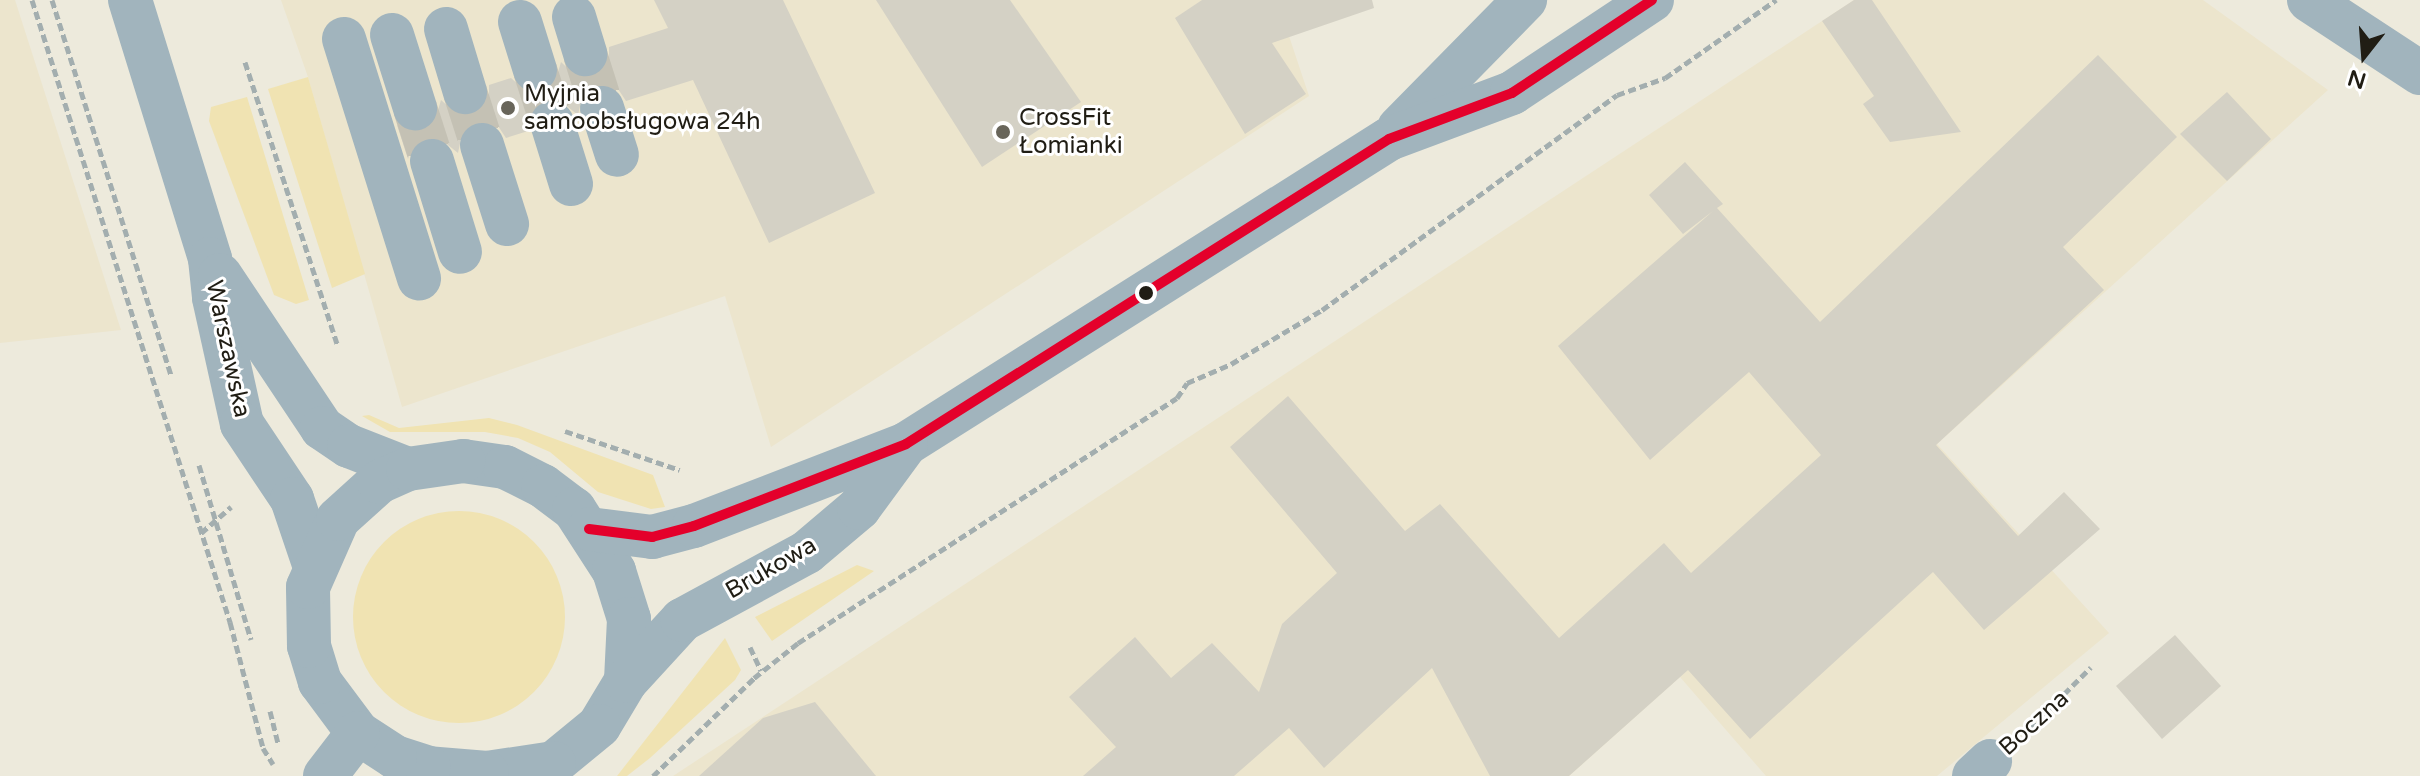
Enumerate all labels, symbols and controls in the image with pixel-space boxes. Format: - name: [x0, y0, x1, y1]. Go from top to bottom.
- north arrow: [2324, 16, 2404, 96]
- text: N: [2345, 64, 2369, 94]
- place label: Myjnia samoobsługowa 24h: [524, 80, 761, 136]
- marker: Myjnia samoobsługowa 24h: [499, 99, 517, 117]
- place label: CrossFit Łomianki: [1019, 104, 1123, 160]
- marker: CrossFit Łomianki: [994, 123, 1012, 141]
- street label: Warszawska: [199, 278, 257, 420]
- unlabelled marker: [1138, 285, 1154, 301]
- street label: Brukowa: [721, 531, 821, 605]
- street label: Boczna: [1993, 684, 2075, 762]

